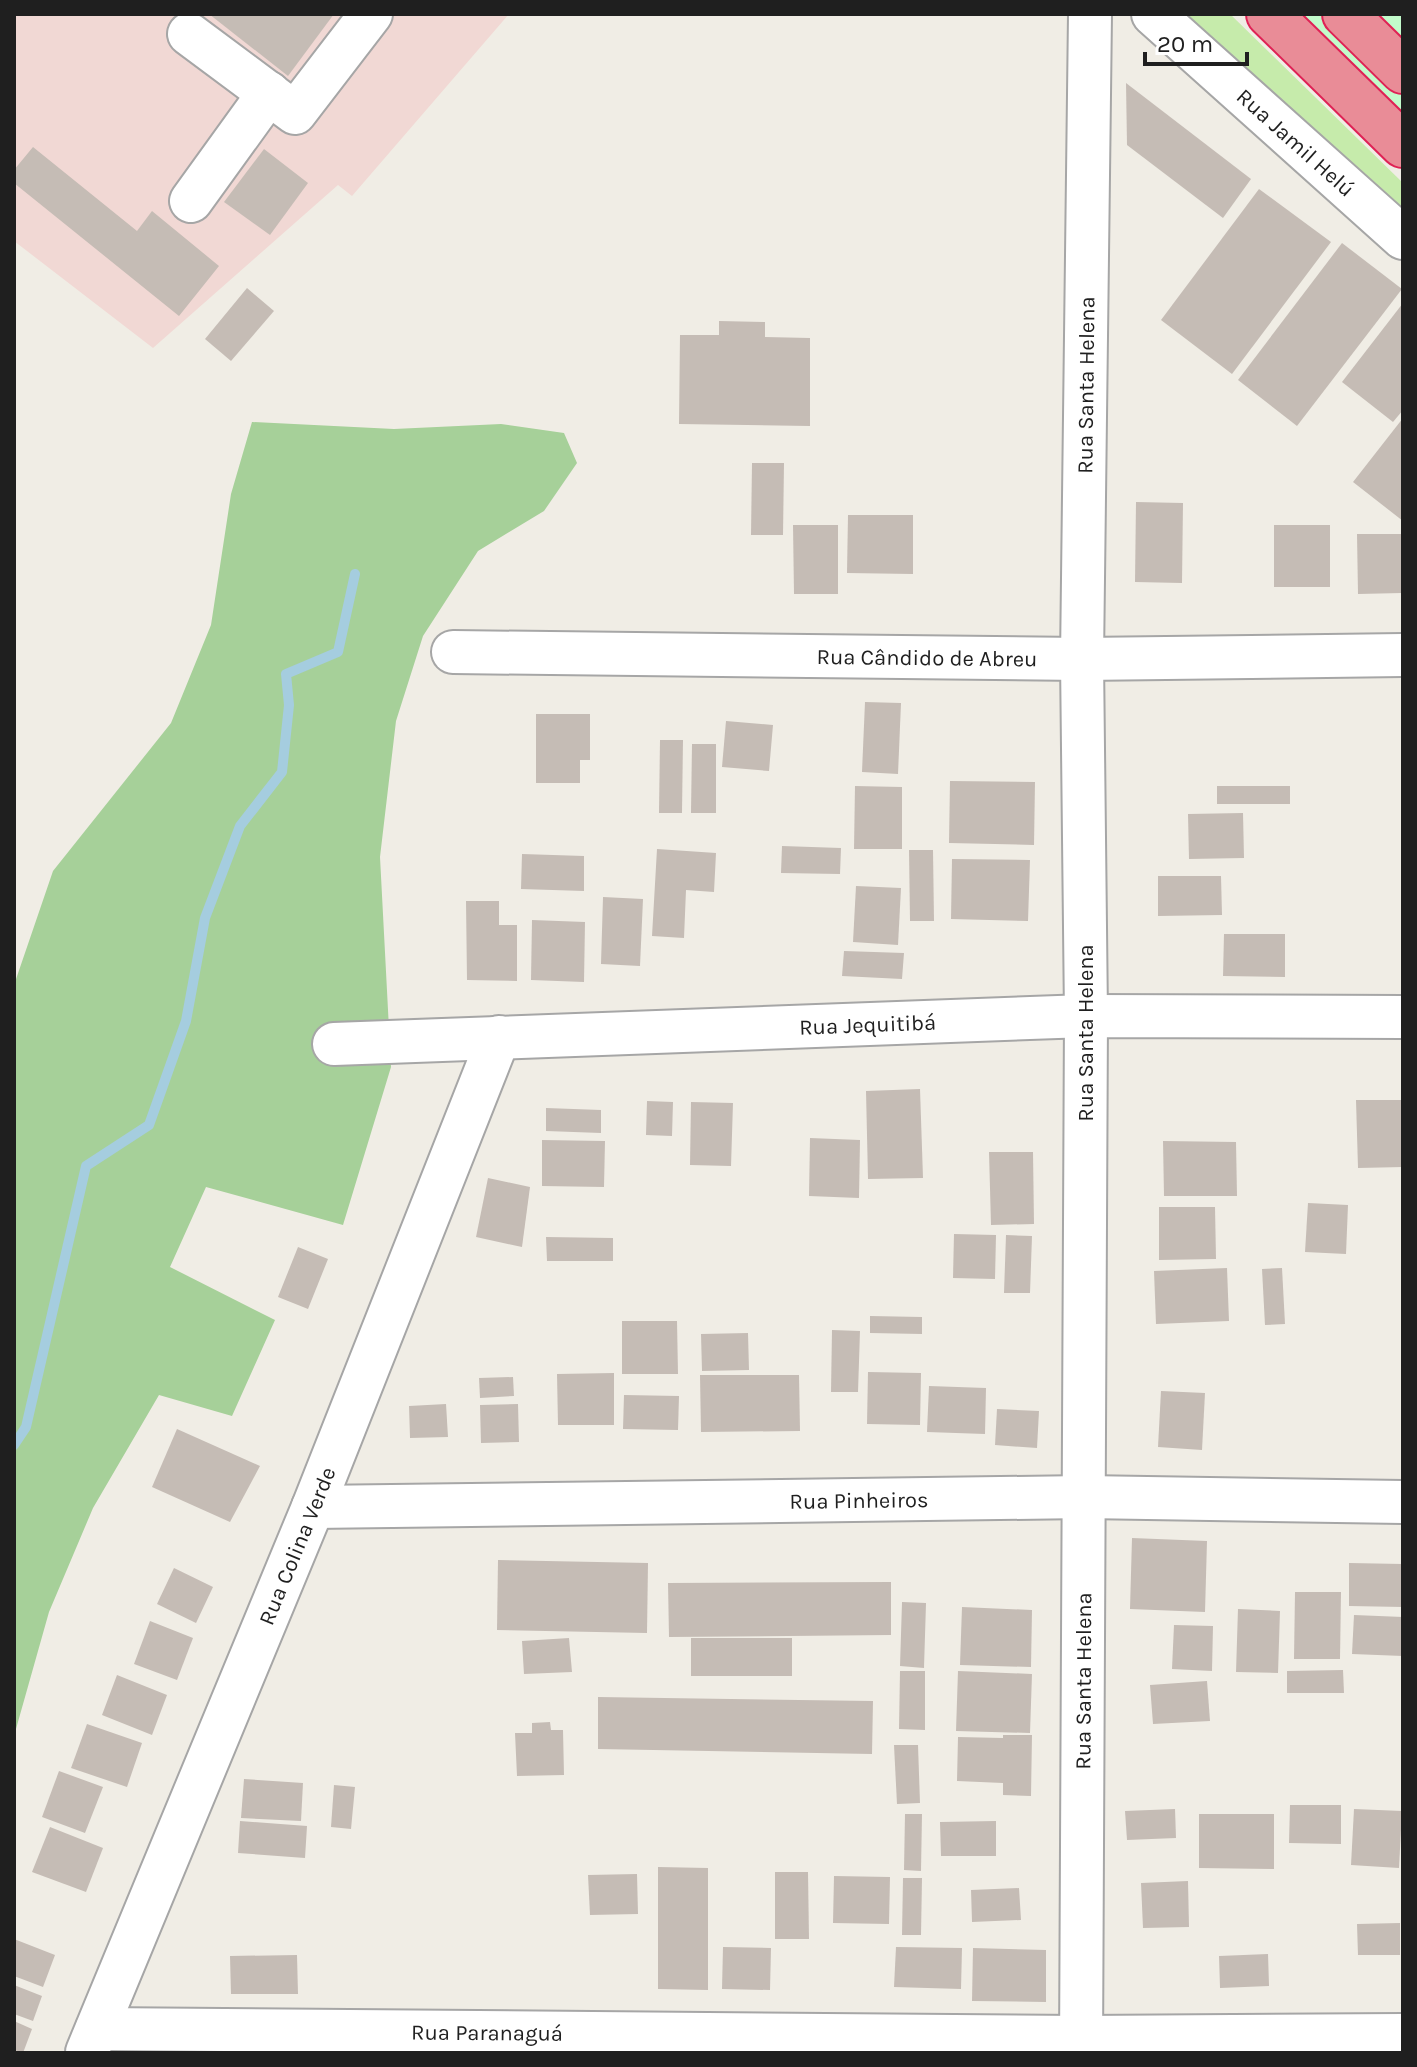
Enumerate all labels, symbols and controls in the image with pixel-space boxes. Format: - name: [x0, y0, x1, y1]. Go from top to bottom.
- scale bar: [1145, 16, 1247, 66]
- text: 20 m: [1157, 30, 1213, 58]
- street label: Rua Jamil Helú: [1231, 83, 1360, 202]
- street label: Rua Santa Helena: [1072, 296, 1100, 474]
- street label: Rua Cândido de Abreu: [816, 644, 1038, 673]
- street label: Rua Santa Helena: [1073, 944, 1099, 1122]
- street label: Rua Jequitibá: [799, 1010, 937, 1041]
- street label: Rua Colina Verde: [254, 1463, 342, 1629]
- street label: Rua Pinheiros: [789, 1487, 929, 1515]
- street label: Rua Santa Helena: [1070, 1592, 1097, 1770]
- street label: Rua Paranaguá: [411, 2020, 563, 2047]

